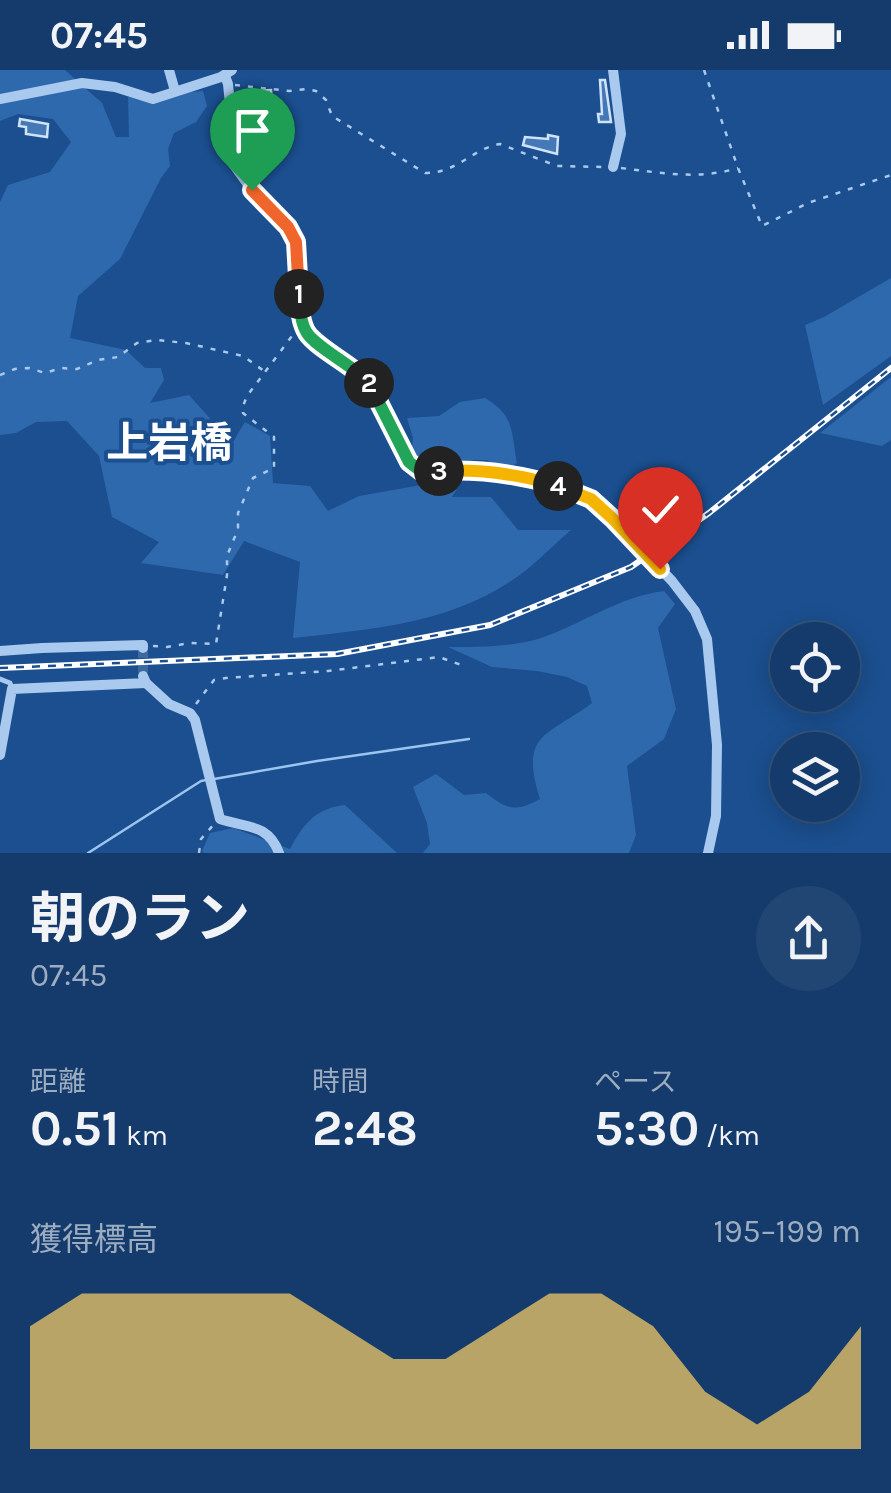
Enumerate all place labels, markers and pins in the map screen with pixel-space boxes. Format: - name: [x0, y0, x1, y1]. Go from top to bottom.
- pin: [210, 88, 295, 191]
- pin: 1: [274, 269, 324, 319]
- pin: 2: [344, 358, 394, 408]
- pin: 3: [414, 446, 464, 496]
- pin: 4: [533, 461, 583, 511]
- pin: [618, 467, 703, 570]

